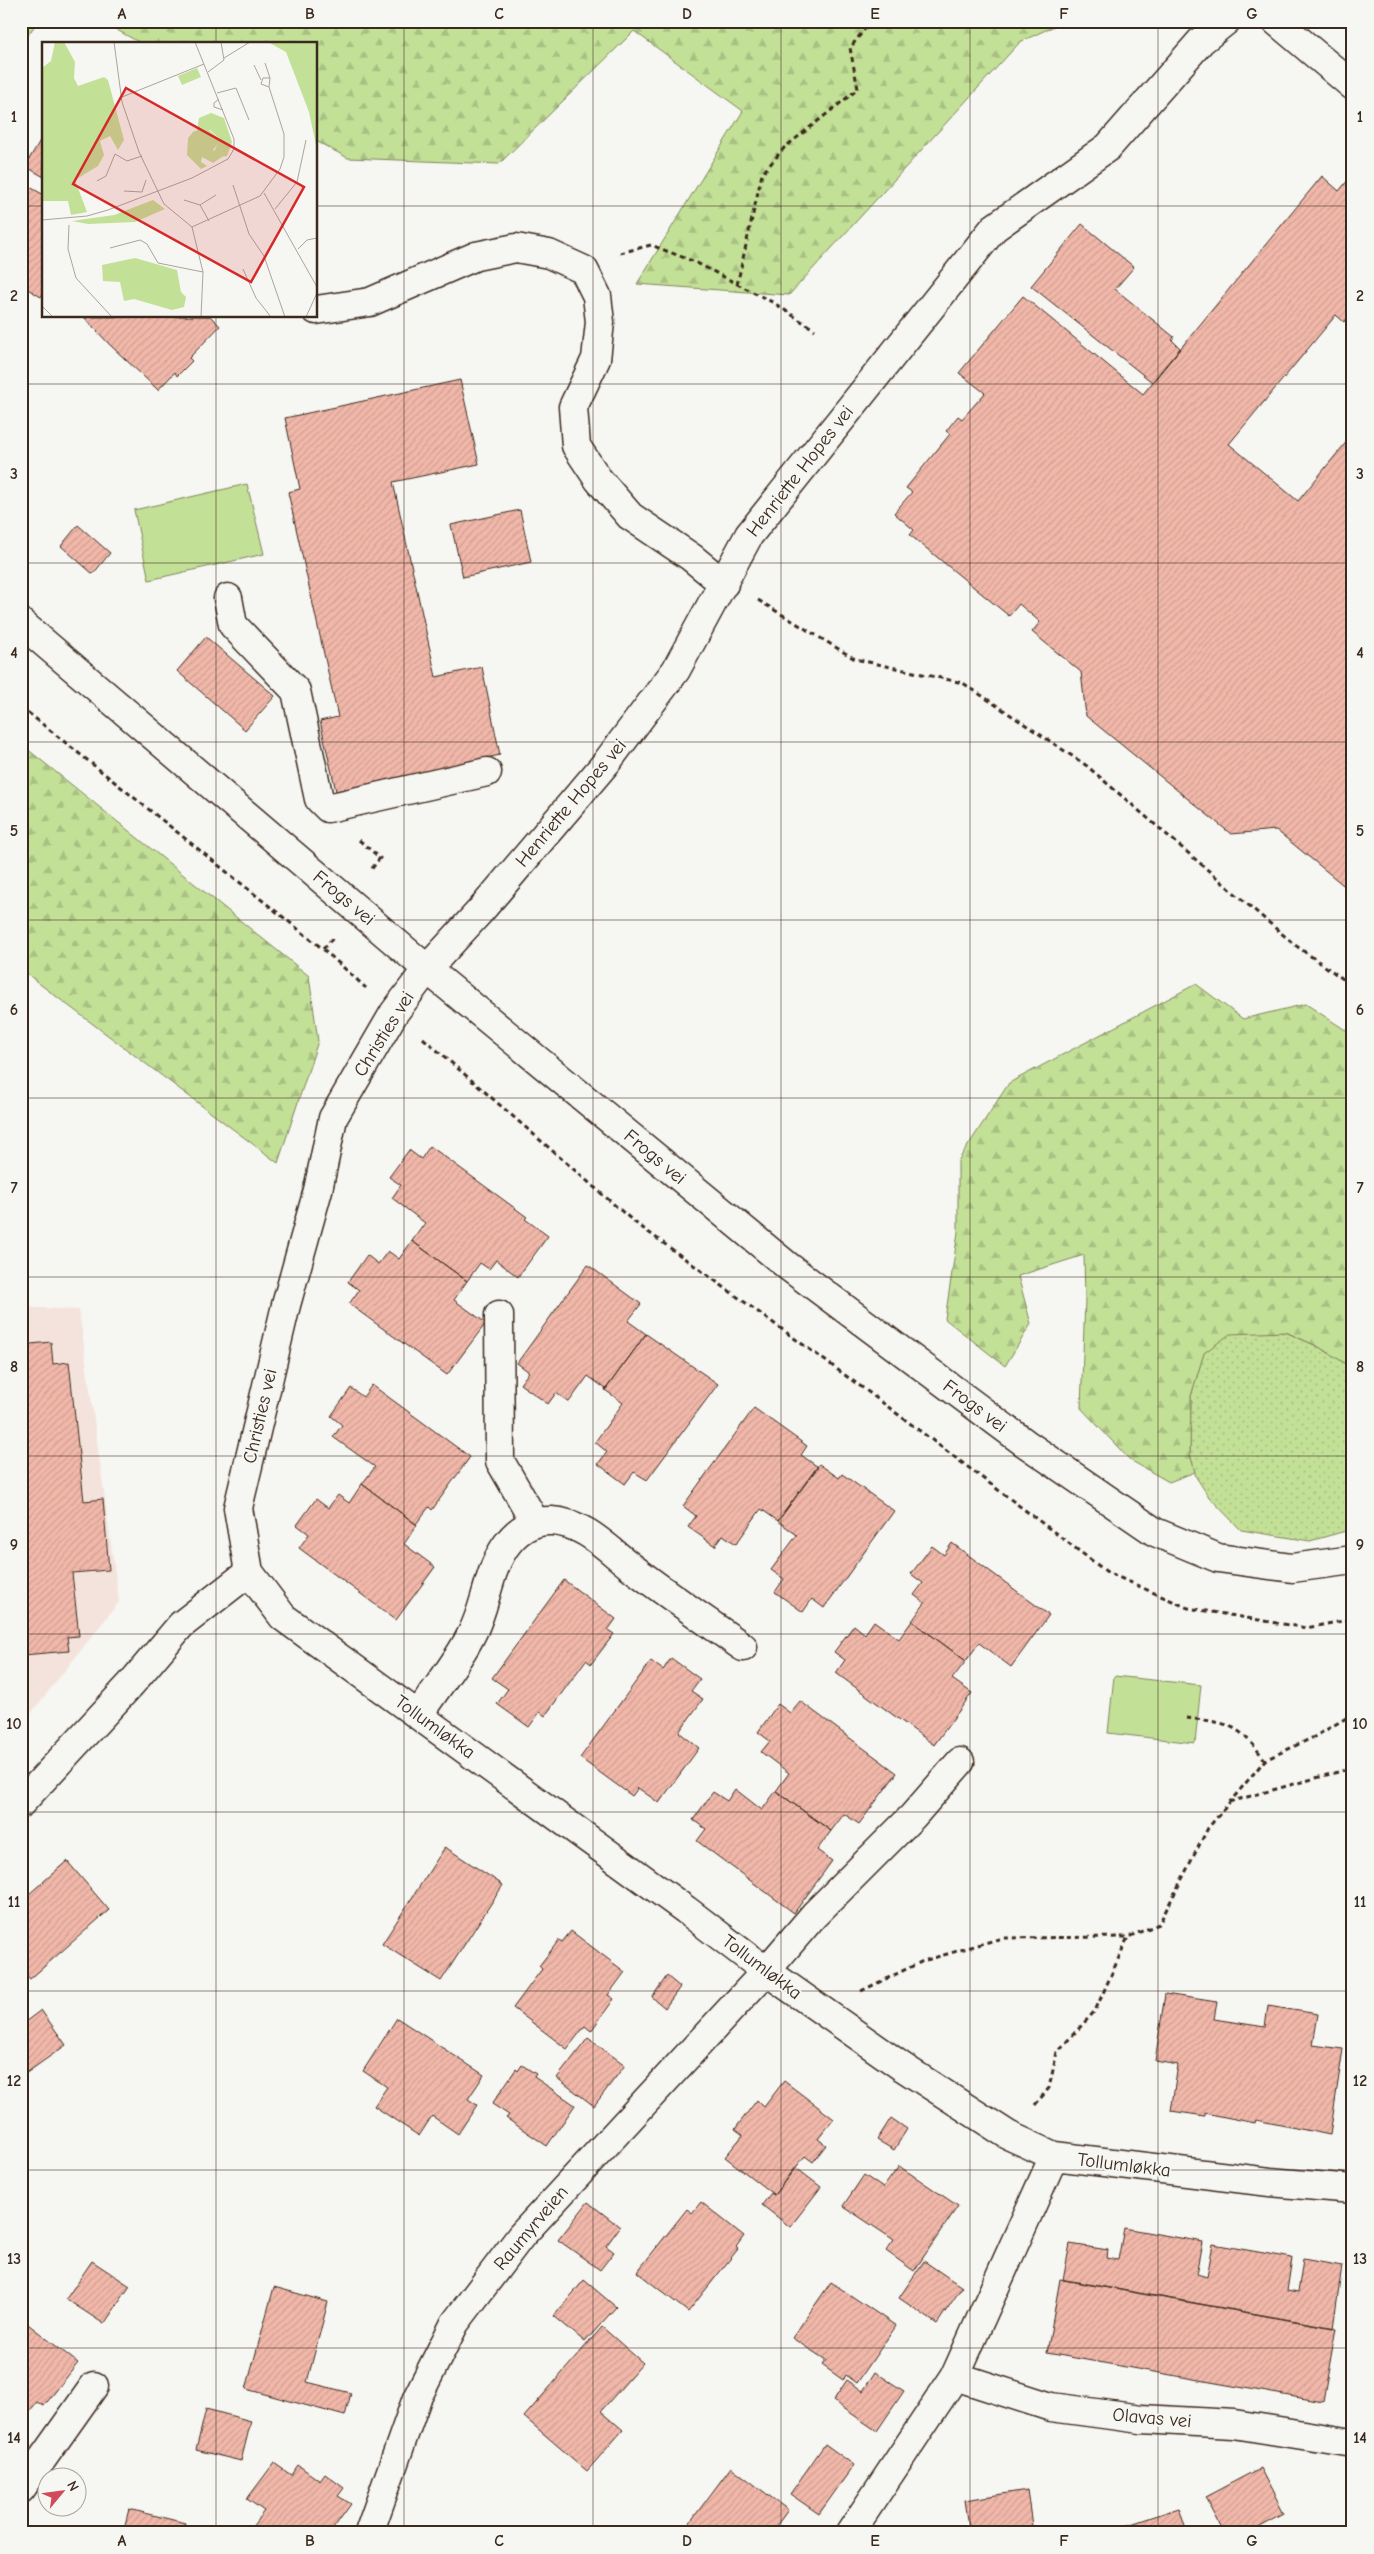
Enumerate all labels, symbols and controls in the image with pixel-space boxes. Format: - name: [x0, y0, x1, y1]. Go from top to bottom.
- text: A: [118, 5, 127, 23]
- text: B: [305, 5, 315, 23]
- text: C: [494, 5, 504, 23]
- text: D: [682, 5, 692, 23]
- text: E: [870, 5, 880, 23]
- text: F: [1059, 5, 1069, 23]
- text: G: [1246, 5, 1258, 23]
- inset map: [42, 42, 318, 318]
- text: 1: [11, 108, 17, 126]
- text: 1: [1357, 108, 1363, 126]
- text: 2: [10, 287, 18, 305]
- text: 2: [1356, 287, 1364, 305]
- street label: Henriette Hopes vei: [742, 401, 858, 541]
- text: 3: [10, 465, 18, 483]
- text: 3: [1356, 465, 1364, 483]
- text: 4: [10, 644, 18, 662]
- text: 4: [1356, 644, 1364, 662]
- street label: Henriette Hopes vei: [511, 735, 631, 871]
- text: 5: [10, 822, 18, 840]
- text: 5: [1356, 822, 1364, 840]
- street label: Frogs vei: [309, 866, 379, 930]
- street label: Christies vei: [349, 987, 419, 1081]
- text: 6: [10, 1001, 18, 1019]
- text: 6: [1356, 1001, 1364, 1019]
- street label: Frogs vei: [620, 1125, 690, 1189]
- text: 7: [10, 1179, 18, 1197]
- text: 7: [1356, 1179, 1364, 1197]
- text: 8: [10, 1358, 18, 1376]
- text: 8: [1356, 1358, 1364, 1376]
- street label: Christies vei: [238, 1366, 282, 1466]
- street label: Frogs vei: [939, 1375, 1011, 1437]
- text: 9: [10, 1536, 18, 1554]
- text: 9: [1356, 1536, 1364, 1554]
- street label: Tollumløkka: [391, 1690, 479, 1764]
- text: 10: [6, 1715, 22, 1733]
- text: 10: [1352, 1715, 1368, 1733]
- text: 11: [8, 1893, 20, 1911]
- text: 11: [1354, 1893, 1366, 1911]
- street label: Tollumløkka: [718, 1930, 806, 2004]
- text: 12: [7, 2072, 21, 2090]
- text: 12: [1353, 2072, 1367, 2090]
- street label: Tollumløkka: [1076, 2148, 1172, 2182]
- street label: Raumyrveien: [489, 2181, 573, 2275]
- text: 13: [7, 2250, 21, 2268]
- text: 13: [1353, 2250, 1367, 2268]
- street label: Olavas vei: [1112, 2404, 1192, 2432]
- text: 14: [7, 2429, 21, 2447]
- text: 14: [1353, 2429, 1367, 2447]
- north arrow: [38, 2466, 88, 2516]
- text: N: [63, 2478, 83, 2494]
- text: A: [118, 2532, 127, 2550]
- text: B: [305, 2532, 315, 2550]
- text: C: [494, 2532, 504, 2550]
- text: D: [682, 2532, 692, 2550]
- text: E: [870, 2532, 880, 2550]
- text: F: [1059, 2532, 1069, 2550]
- text: G: [1246, 2532, 1258, 2550]

